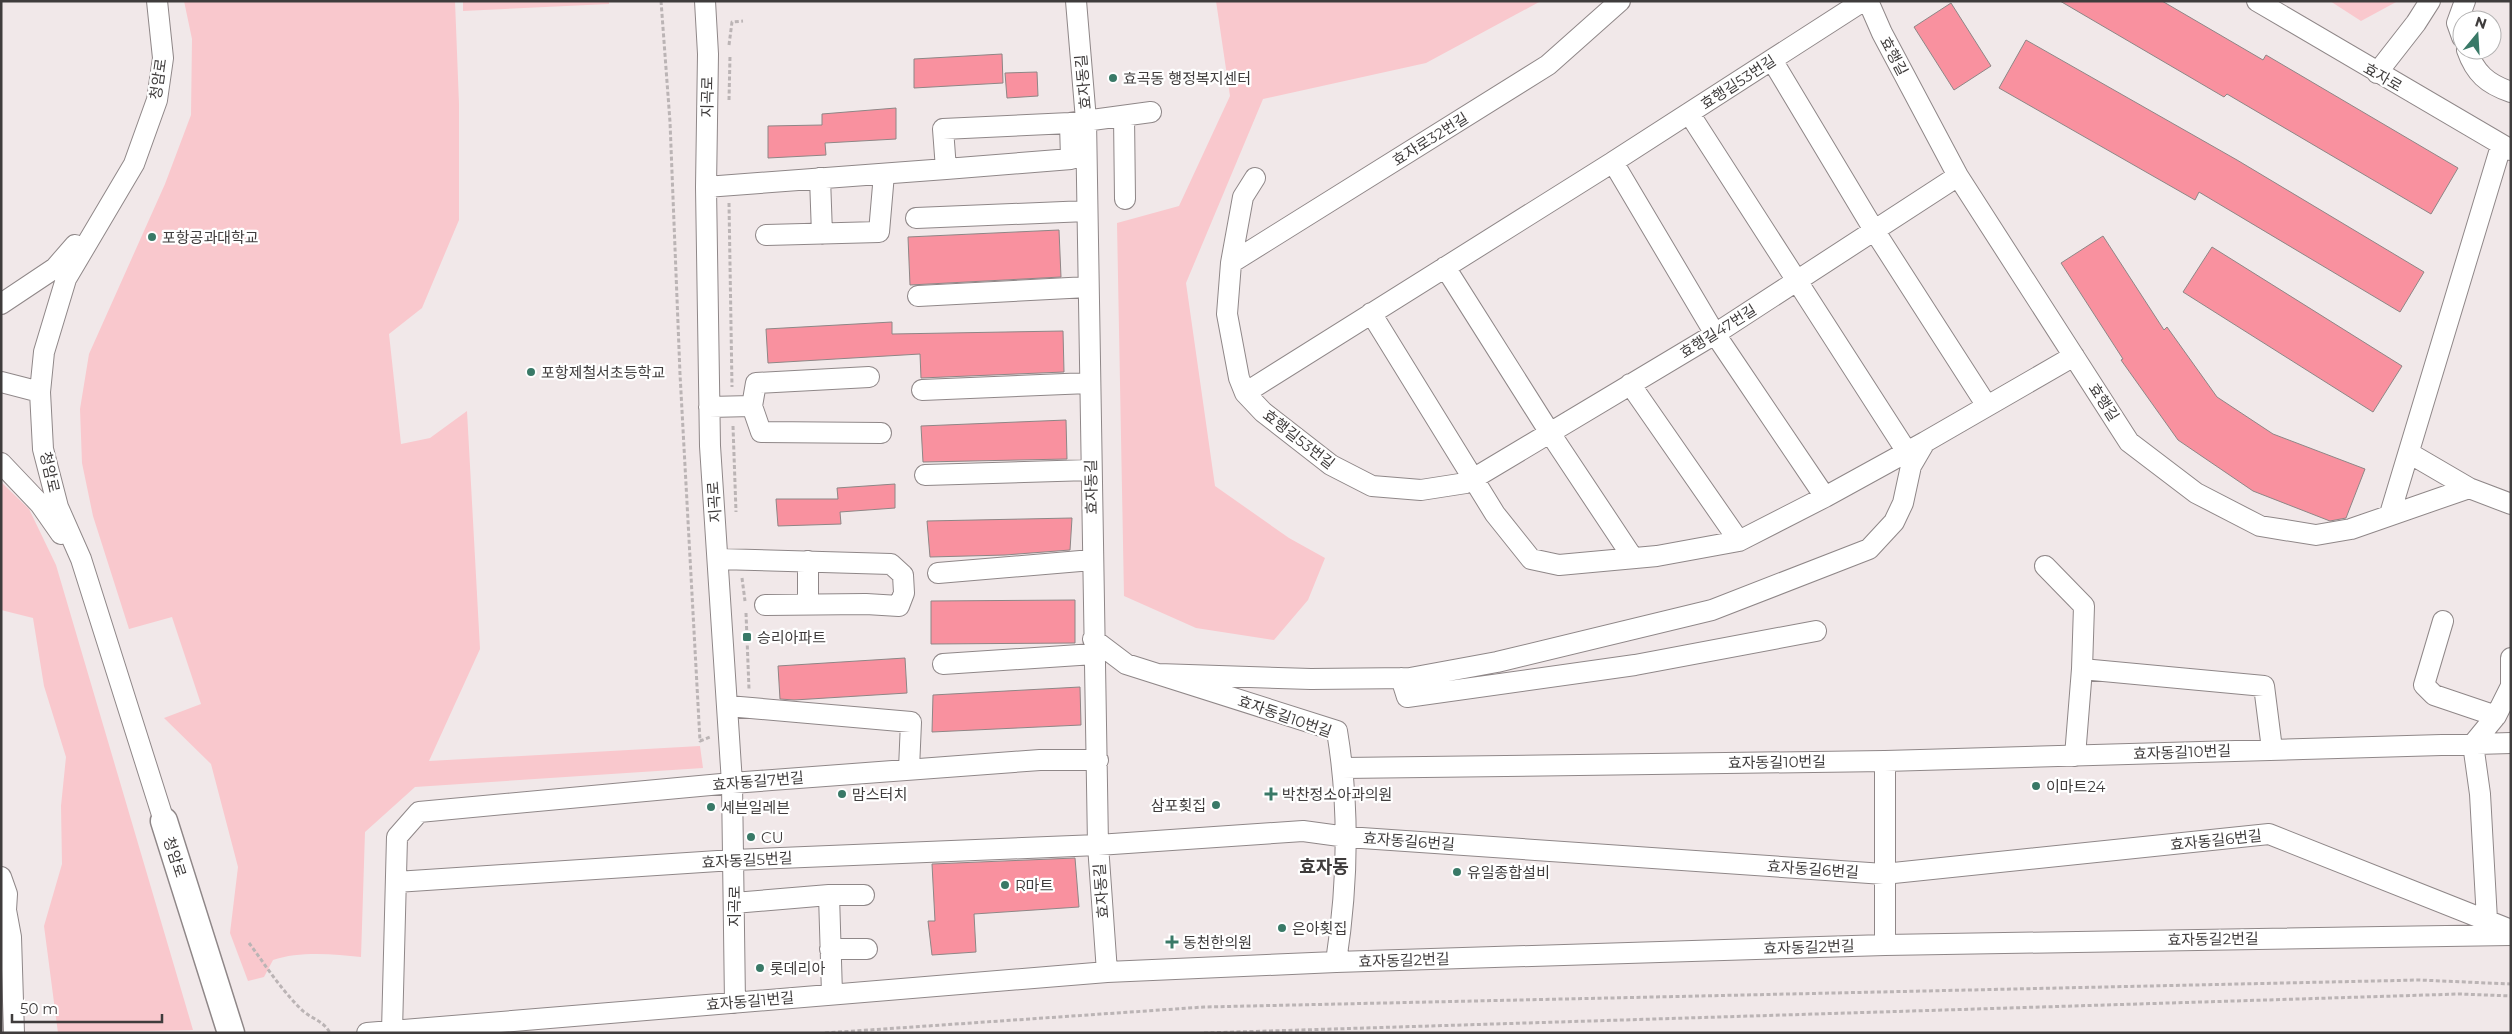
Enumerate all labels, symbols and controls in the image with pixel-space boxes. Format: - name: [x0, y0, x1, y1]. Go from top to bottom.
- north arrow: [2452, 10, 2502, 60]
- text: N: [2473, 12, 2489, 33]
- street label: 효행길: [1876, 33, 1912, 79]
- street label: 효행길53번길: [1697, 51, 1779, 113]
- street label: 효자동길: [1071, 54, 1095, 110]
- street label: 청암로: [146, 57, 170, 101]
- street label: 효자로: [2360, 58, 2406, 96]
- place label: 효곡동 행정복지센터: [1123, 69, 1251, 88]
- marker: 효곡동 행정복지센터: [1107, 72, 1119, 84]
- street label: 지곡로: [697, 76, 717, 118]
- street label: 효자로32번길: [1389, 108, 1471, 170]
- place label: 포항공과대학교: [162, 228, 259, 247]
- marker: 포항공과대학교: [146, 231, 158, 243]
- street label: 효행길47번길: [1676, 300, 1760, 362]
- place label: 포항제철서초등학교: [541, 363, 665, 382]
- marker: 포항제철서초등학교: [525, 366, 537, 378]
- street label: 효행길: [2085, 379, 2123, 425]
- street label: 효행길53번길: [1259, 405, 1339, 473]
- street label: 청암로: [36, 450, 64, 494]
- street label: 효자동길: [1081, 459, 1101, 515]
- street label: 지곡로: [703, 481, 725, 523]
- place label: 승리아파트: [757, 628, 826, 647]
- marker: 승리아파트: [741, 631, 753, 643]
- street label: 효자동길10번길: [1236, 691, 1334, 741]
- street label: 효자동길10번길: [2133, 741, 2231, 763]
- street label: 효자동길10번길: [1728, 752, 1826, 772]
- street label: 효자동길7번길: [712, 768, 804, 794]
- place label: 이마트24: [2046, 777, 2106, 796]
- marker: 이마트24: [2030, 780, 2042, 792]
- place label: 맘스터치: [852, 785, 907, 804]
- place label: 박찬정소아과의원: [1282, 785, 1392, 804]
- marker: 박찬정소아과의원: [1264, 787, 1278, 801]
- marker: 맘스터치: [836, 788, 848, 800]
- place label: 삼포횟집: [1151, 796, 1206, 815]
- place label: 세븐일레븐: [721, 798, 790, 817]
- marker: 삼포횟집: [1210, 799, 1222, 811]
- marker: 세븐일레븐: [705, 801, 717, 813]
- street label: 효자동길6번길: [2169, 826, 2263, 854]
- place label: CU: [761, 828, 784, 847]
- street label: 효자동길6번길: [1362, 828, 1456, 854]
- marker: CU: [745, 831, 757, 843]
- street label: 청암로: [160, 834, 190, 880]
- street label: 효자동길5번길: [701, 848, 793, 872]
- district label: 효자동: [1299, 856, 1349, 878]
- street label: 효자동길6번길: [1766, 856, 1860, 882]
- street label: 효자동길: [1090, 863, 1112, 919]
- place label: 유일종합설비: [1467, 863, 1550, 882]
- marker: 유일종합설비: [1451, 866, 1463, 878]
- place label: R마트: [1015, 876, 1054, 895]
- marker: R마트: [999, 879, 1011, 891]
- street label: 지곡로: [725, 885, 744, 927]
- place label: 은아횟집: [1292, 919, 1347, 938]
- marker: 은아횟집: [1276, 922, 1288, 934]
- street label: 효자동길2번길: [2167, 929, 2259, 949]
- place label: 동천한의원: [1183, 933, 1252, 952]
- marker: 동천한의원: [1165, 935, 1179, 949]
- street label: 효자동길2번길: [1763, 936, 1855, 958]
- street label: 효자동길2번길: [1358, 949, 1450, 971]
- place label: 롯데리아: [770, 959, 825, 978]
- marker: 롯데리아: [754, 962, 766, 974]
- street label: 효자동길1번길: [705, 988, 795, 1014]
- scale bar: [12, 992, 162, 1024]
- text: 50 m: [20, 999, 58, 1018]

